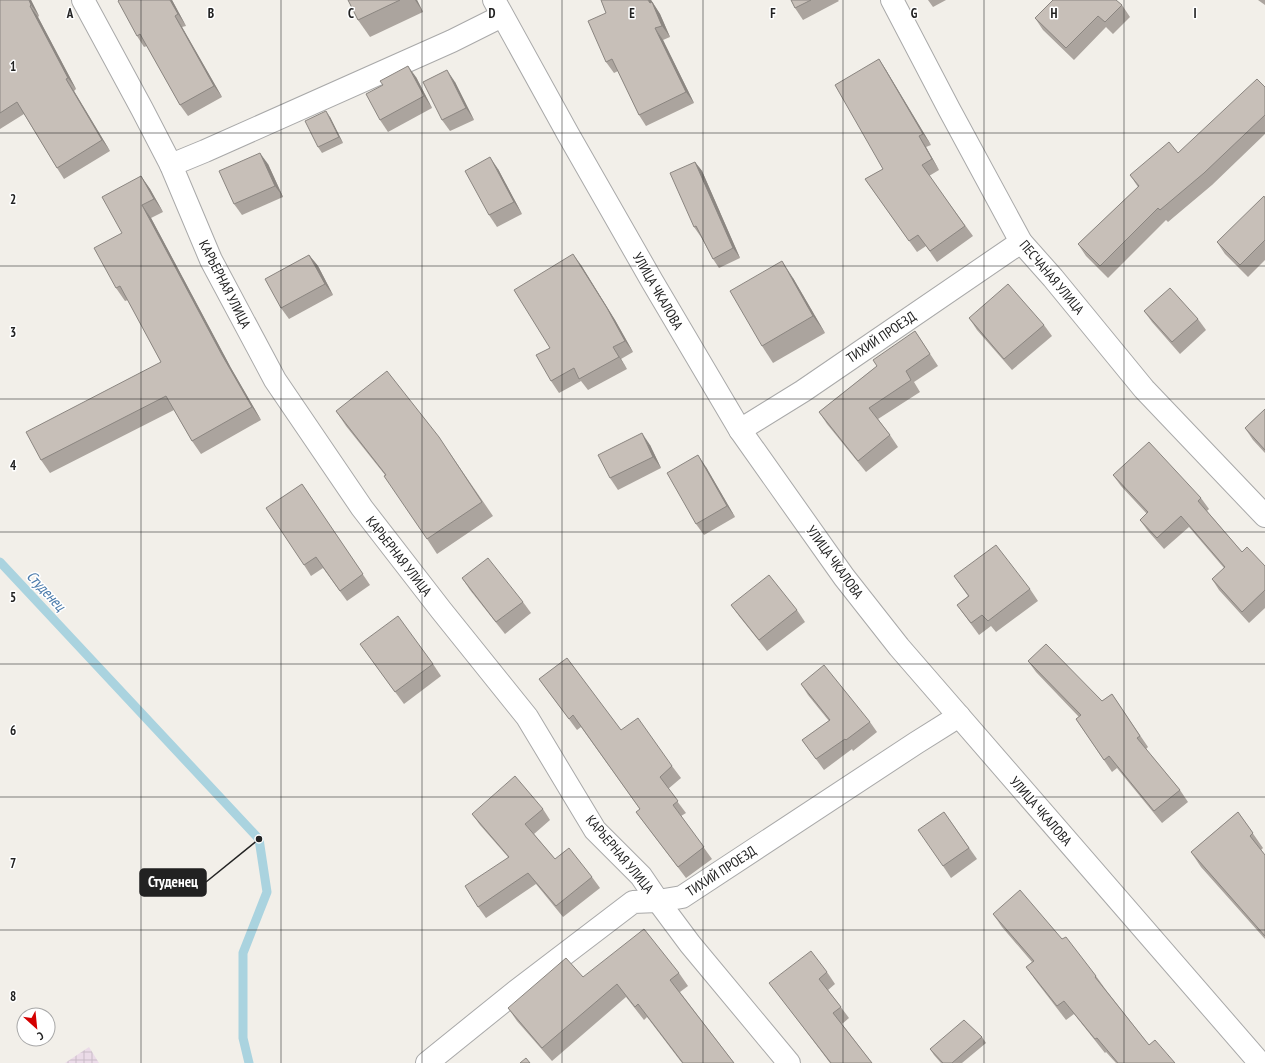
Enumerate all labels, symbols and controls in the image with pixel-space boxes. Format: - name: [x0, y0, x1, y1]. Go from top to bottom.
- text: A: [66, 5, 74, 22]
- text: B: [208, 5, 214, 22]
- text: C: [348, 5, 354, 22]
- text: D: [489, 5, 496, 22]
- text: E: [629, 5, 635, 22]
- text: F: [770, 5, 776, 22]
- text: G: [911, 5, 918, 22]
- text: H: [1051, 5, 1058, 22]
- text: I: [1193, 5, 1197, 22]
- text: 1: [10, 58, 16, 75]
- text: 2: [10, 191, 16, 208]
- street label: ПЕСЧАНАЯ УЛИЦА: [1016, 236, 1089, 318]
- street label: КАРЬЕРНАЯ УЛИЦА: [195, 237, 255, 332]
- street label: УЛИЦА ЧКАЛОВА: [629, 249, 687, 333]
- street label: ТИХИЙ ПРОЕЗД: [843, 307, 920, 367]
- text: 3: [10, 324, 16, 341]
- text: 4: [10, 457, 17, 474]
- street label: КАРЬЕРНАЯ УЛИЦА: [362, 512, 436, 600]
- street label: УЛИЦА ЧКАЛОВА: [802, 522, 868, 602]
- water label: Студенец: [23, 566, 71, 616]
- text: 5: [10, 589, 16, 606]
- text: 6: [10, 722, 16, 739]
- street label: УЛИЦА ЧКАЛОВА: [1006, 773, 1076, 850]
- street label: КАРЬЕРНАЯ УЛИЦА: [582, 811, 658, 897]
- street label: ТИХИЙ ПРОЕЗД: [683, 841, 760, 900]
- text: 7: [10, 855, 16, 872]
- callout: Студенец: [140, 869, 206, 896]
- text: Студенец: [148, 872, 198, 891]
- text: 8: [10, 988, 16, 1005]
- north arrow: [16, 1007, 56, 1047]
- text: С: [35, 1029, 46, 1043]

